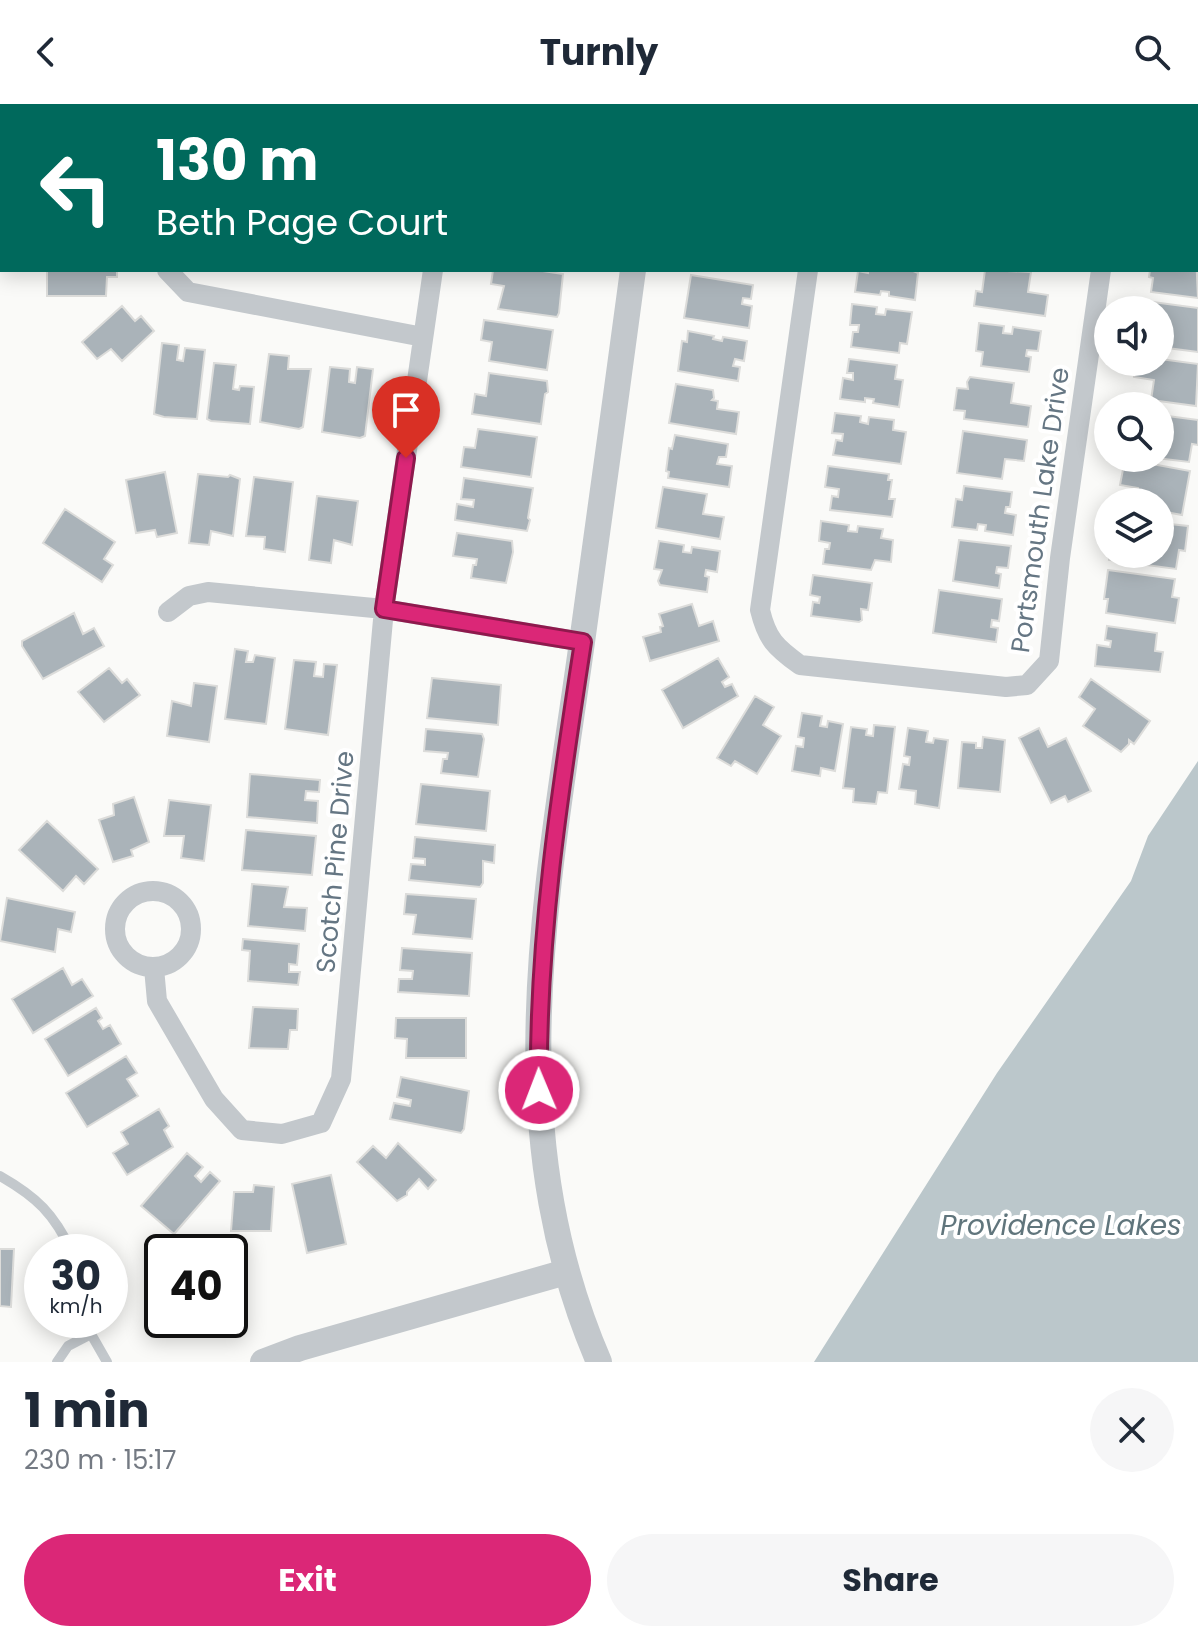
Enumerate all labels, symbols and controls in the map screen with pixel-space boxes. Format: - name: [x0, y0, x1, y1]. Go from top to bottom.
- text: Turnly: [540, 27, 658, 78]
- icon: back: [24, 30, 68, 74]
- icon: search: [1130, 30, 1174, 74]
- text: 130 m: [156, 121, 319, 200]
- icon: left: [24, 136, 128, 240]
- text: Beth Page Court: [156, 197, 448, 248]
- map controls: [1094, 296, 1174, 568]
- button: sound: [1094, 296, 1174, 376]
- street label: Portsmouth Lake Drive: [1002, 365, 1078, 655]
- pin: [372, 376, 440, 458]
- icon: arrive: [384, 388, 428, 432]
- button: search: [1094, 392, 1174, 472]
- button: layers: [1094, 488, 1174, 568]
- street label: Scotch Pine Drive: [307, 749, 363, 975]
- position arrow: [497, 1048, 581, 1132]
- water label: Providence Lakes: [940, 1206, 1182, 1245]
- speed limit sign: 40: [144, 1234, 248, 1338]
- text: 30: [51, 1248, 101, 1304]
- text: km/h: [49, 1292, 103, 1320]
- text: 1 min: [24, 1377, 150, 1444]
- button: close: [1090, 1388, 1174, 1472]
- text: 230 m · 15:17: [24, 1442, 176, 1478]
- button: Exit: [24, 1534, 591, 1626]
- button: Share: [607, 1534, 1174, 1626]

